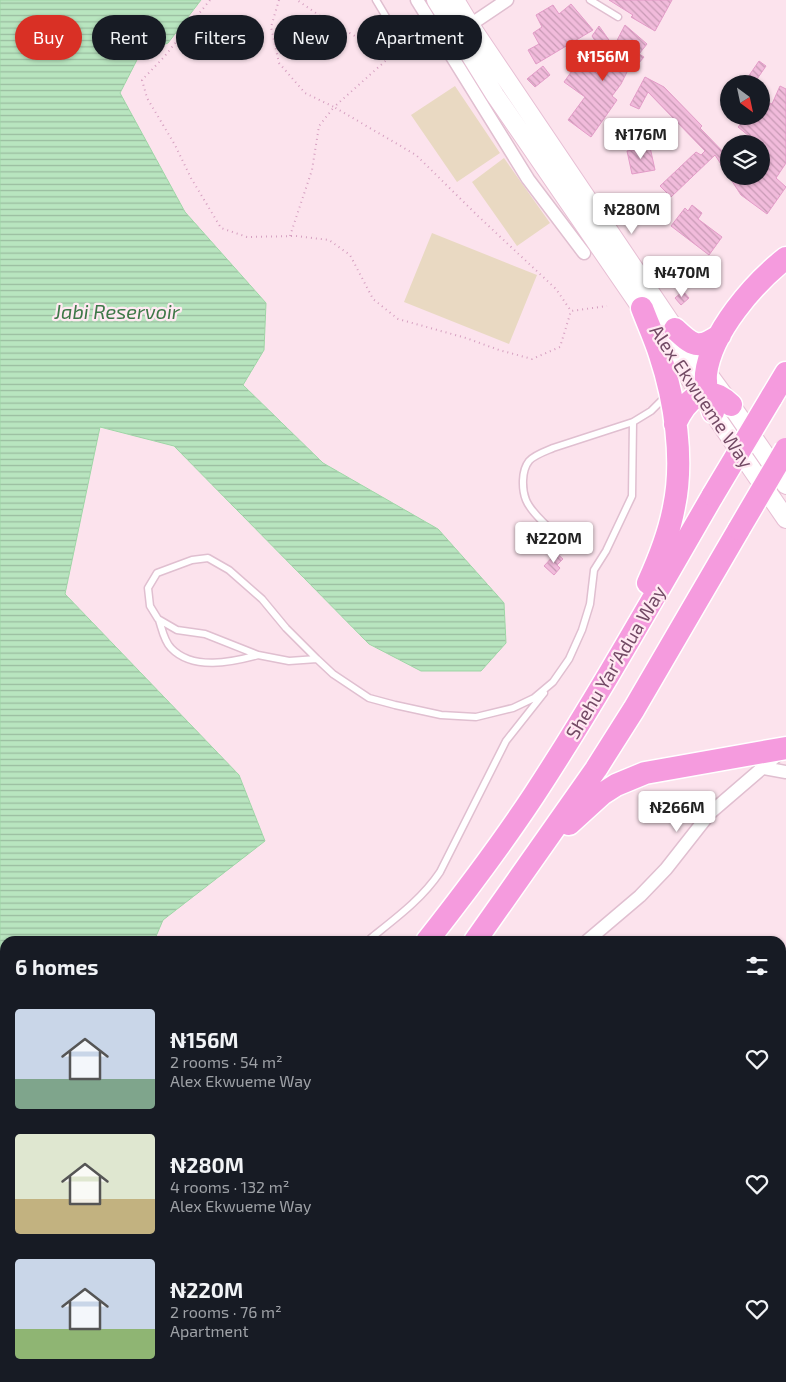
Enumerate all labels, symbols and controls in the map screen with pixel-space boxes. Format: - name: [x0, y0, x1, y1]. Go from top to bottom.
- chip: Buy: [15, 15, 82, 60]
- chip: Rent: [92, 15, 166, 60]
- chip: Filters: [176, 15, 264, 60]
- chip: New: [274, 15, 347, 60]
- chip: Apartment: [357, 15, 482, 60]
- pin: ₦156M: [568, 39, 638, 82]
- text: ₦156M: [577, 46, 629, 65]
- north arrow: [720, 75, 770, 125]
- map controls: [720, 75, 770, 185]
- pin: ₦176M: [606, 118, 676, 160]
- text: ₦176M: [615, 124, 667, 143]
- button: layers: [720, 135, 770, 185]
- pin: ₦280M: [597, 192, 667, 235]
- text: ₦280M: [604, 199, 660, 218]
- pin: ₦470M: [647, 256, 717, 298]
- text: ₦470M: [654, 262, 710, 281]
- water label: Jabi Reservoir: [53, 299, 181, 323]
- street label: Alex Ekwueme Way: [645, 320, 759, 472]
- pin: ₦220M: [519, 522, 589, 564]
- text: ₦220M: [526, 528, 582, 547]
- street label: Shehu Yar'Adua Way: [560, 581, 670, 743]
- pin: ₦266M: [642, 790, 712, 833]
- text: ₦266M: [649, 797, 705, 816]
- icon: filters: [743, 952, 771, 980]
- text: 6 homes: [15, 954, 98, 979]
- text: ₦156M: [170, 1027, 239, 1052]
- icon: home: [55, 1029, 115, 1089]
- icon: heart: [743, 1045, 771, 1073]
- text: 2 rooms · 54 m²: [170, 1052, 283, 1071]
- text: Alex Ekwueme Way: [170, 1071, 312, 1090]
- text: ₦280M: [170, 1152, 244, 1177]
- icon: home: [55, 1154, 115, 1214]
- icon: heart: [743, 1170, 771, 1198]
- text: 4 rooms · 132 m²: [170, 1177, 289, 1196]
- text: Alex Ekwueme Way: [170, 1196, 312, 1215]
- text: ₦220M: [170, 1277, 243, 1302]
- icon: home: [55, 1279, 115, 1339]
- icon: heart: [743, 1295, 771, 1323]
- text: 2 rooms · 76 m²: [170, 1302, 282, 1321]
- text: Apartment: [170, 1321, 249, 1340]

